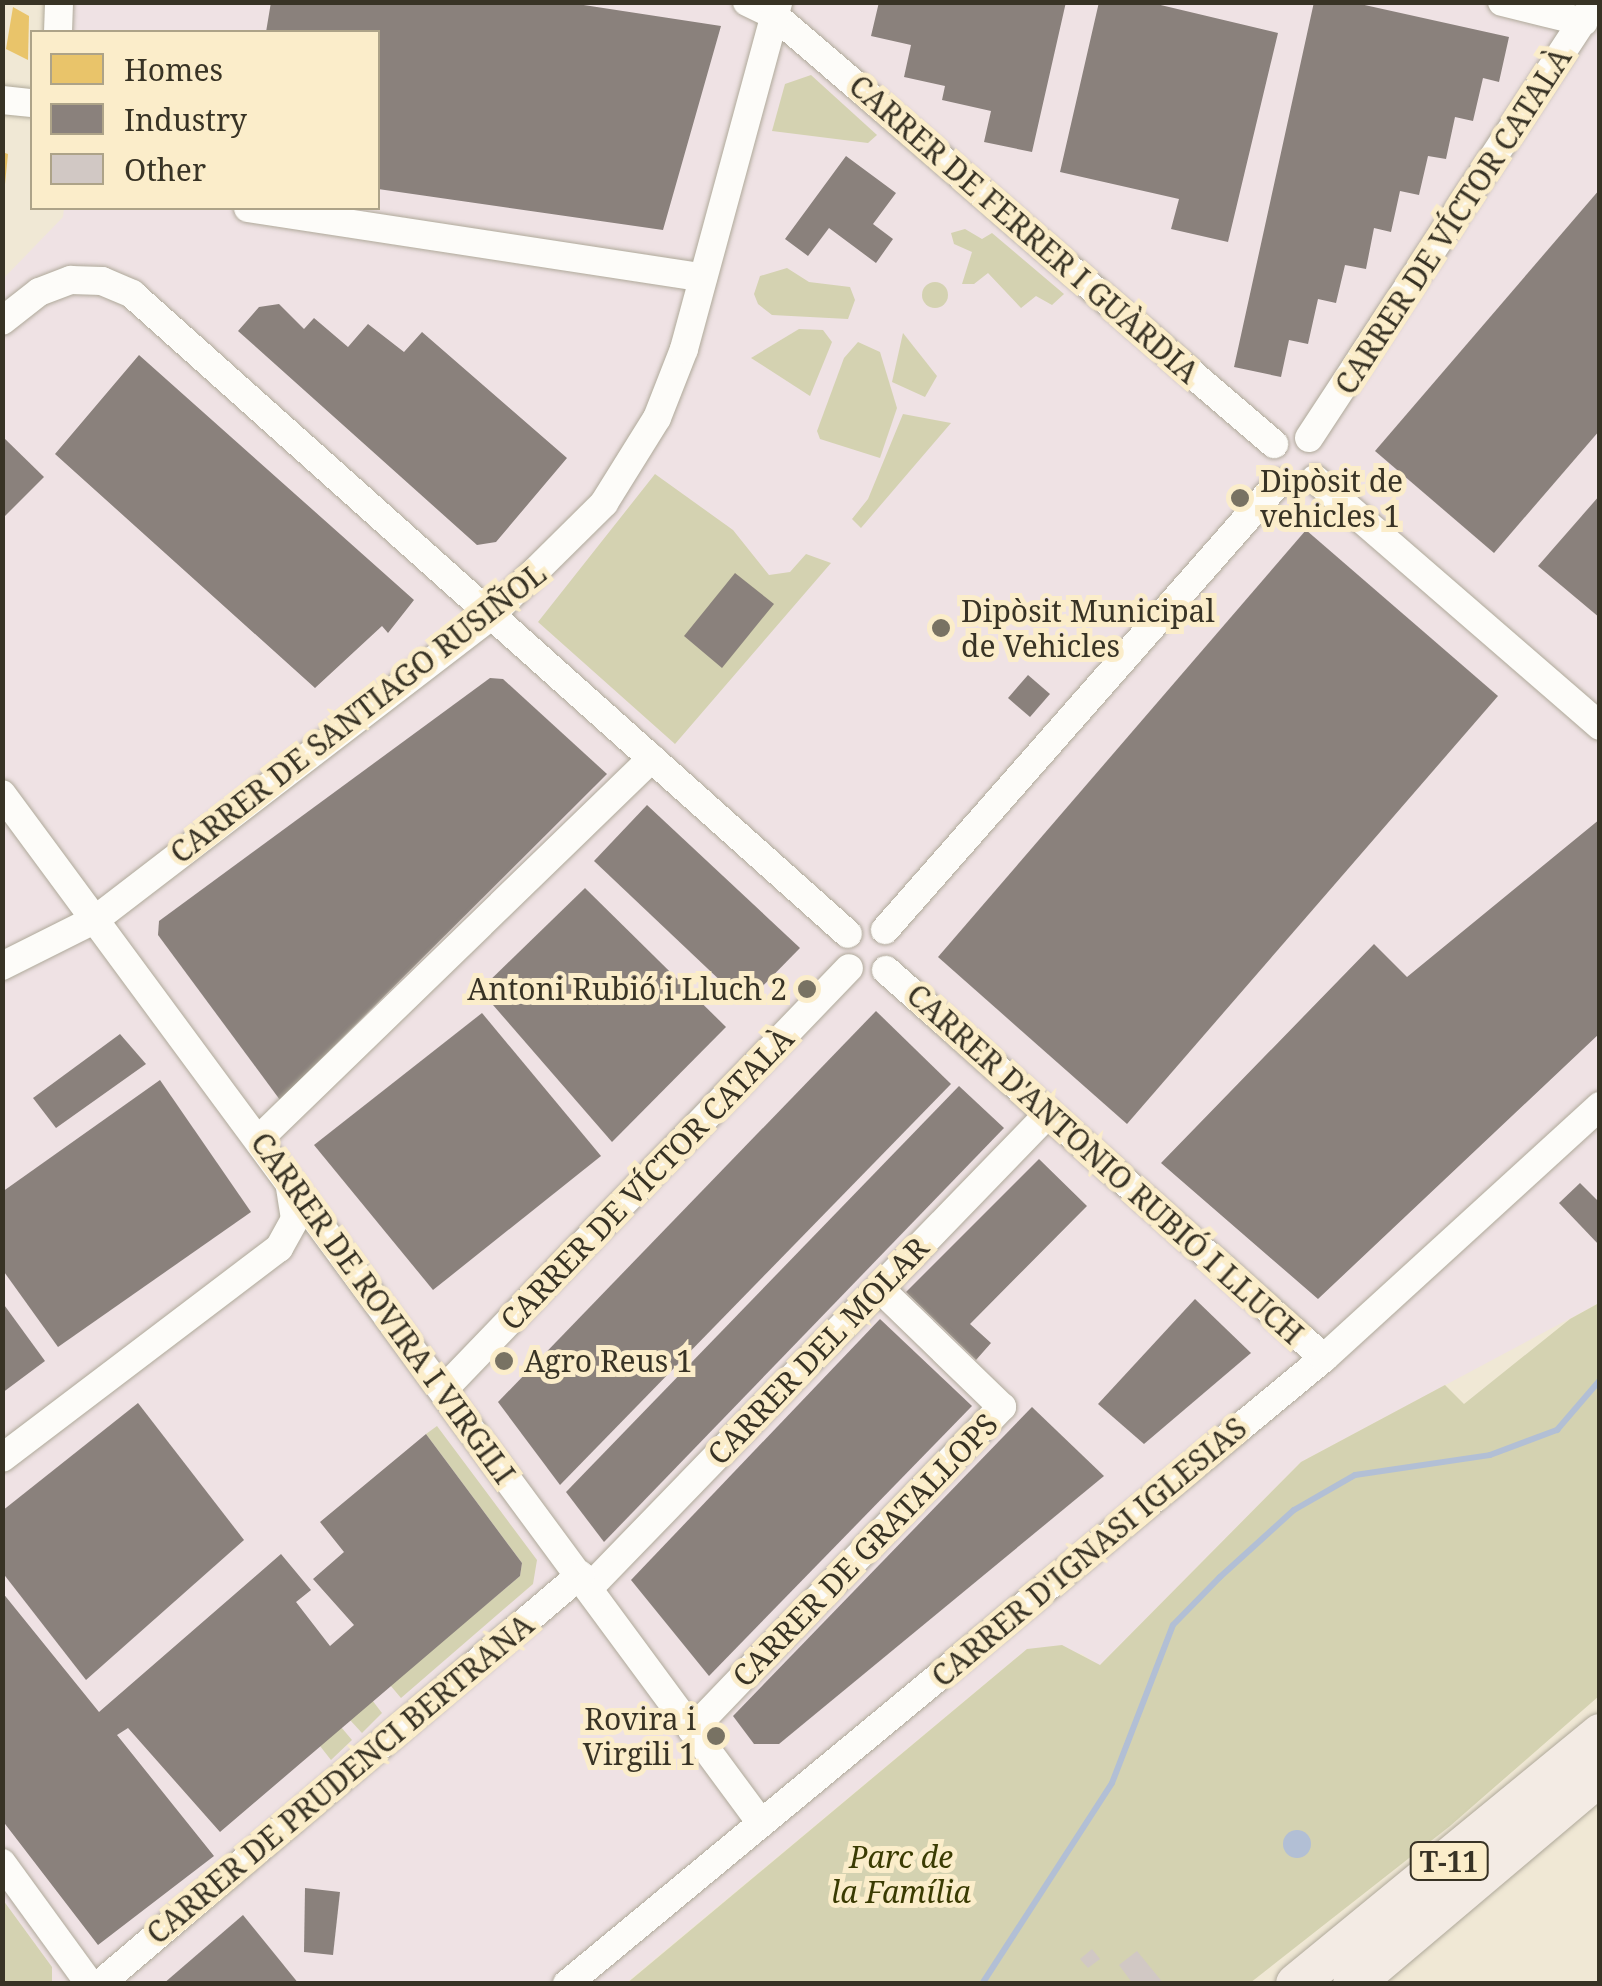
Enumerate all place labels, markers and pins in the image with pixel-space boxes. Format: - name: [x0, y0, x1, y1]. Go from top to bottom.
- place label: Dipòsit de vehicles 1: [1260, 463, 1403, 534]
- marker: Dipòsit de vehicles 1: [1229, 487, 1251, 509]
- place label: Dipòsit Municipal de Vehicles: [961, 593, 1215, 664]
- marker: Dipòsit Municipal de Vehicles: [930, 617, 952, 639]
- place label: Antoni Rubió i Lluch 2: [467, 971, 787, 1007]
- marker: Antoni Rubió i Lluch 2: [796, 978, 818, 1000]
- place label: Agro Reus 1: [524, 1343, 693, 1379]
- marker: Agro Reus 1: [493, 1350, 515, 1372]
- place label: Rovira i Virgili 1: [583, 1701, 696, 1772]
- marker: Rovira i Virgili 1: [705, 1725, 727, 1747]

